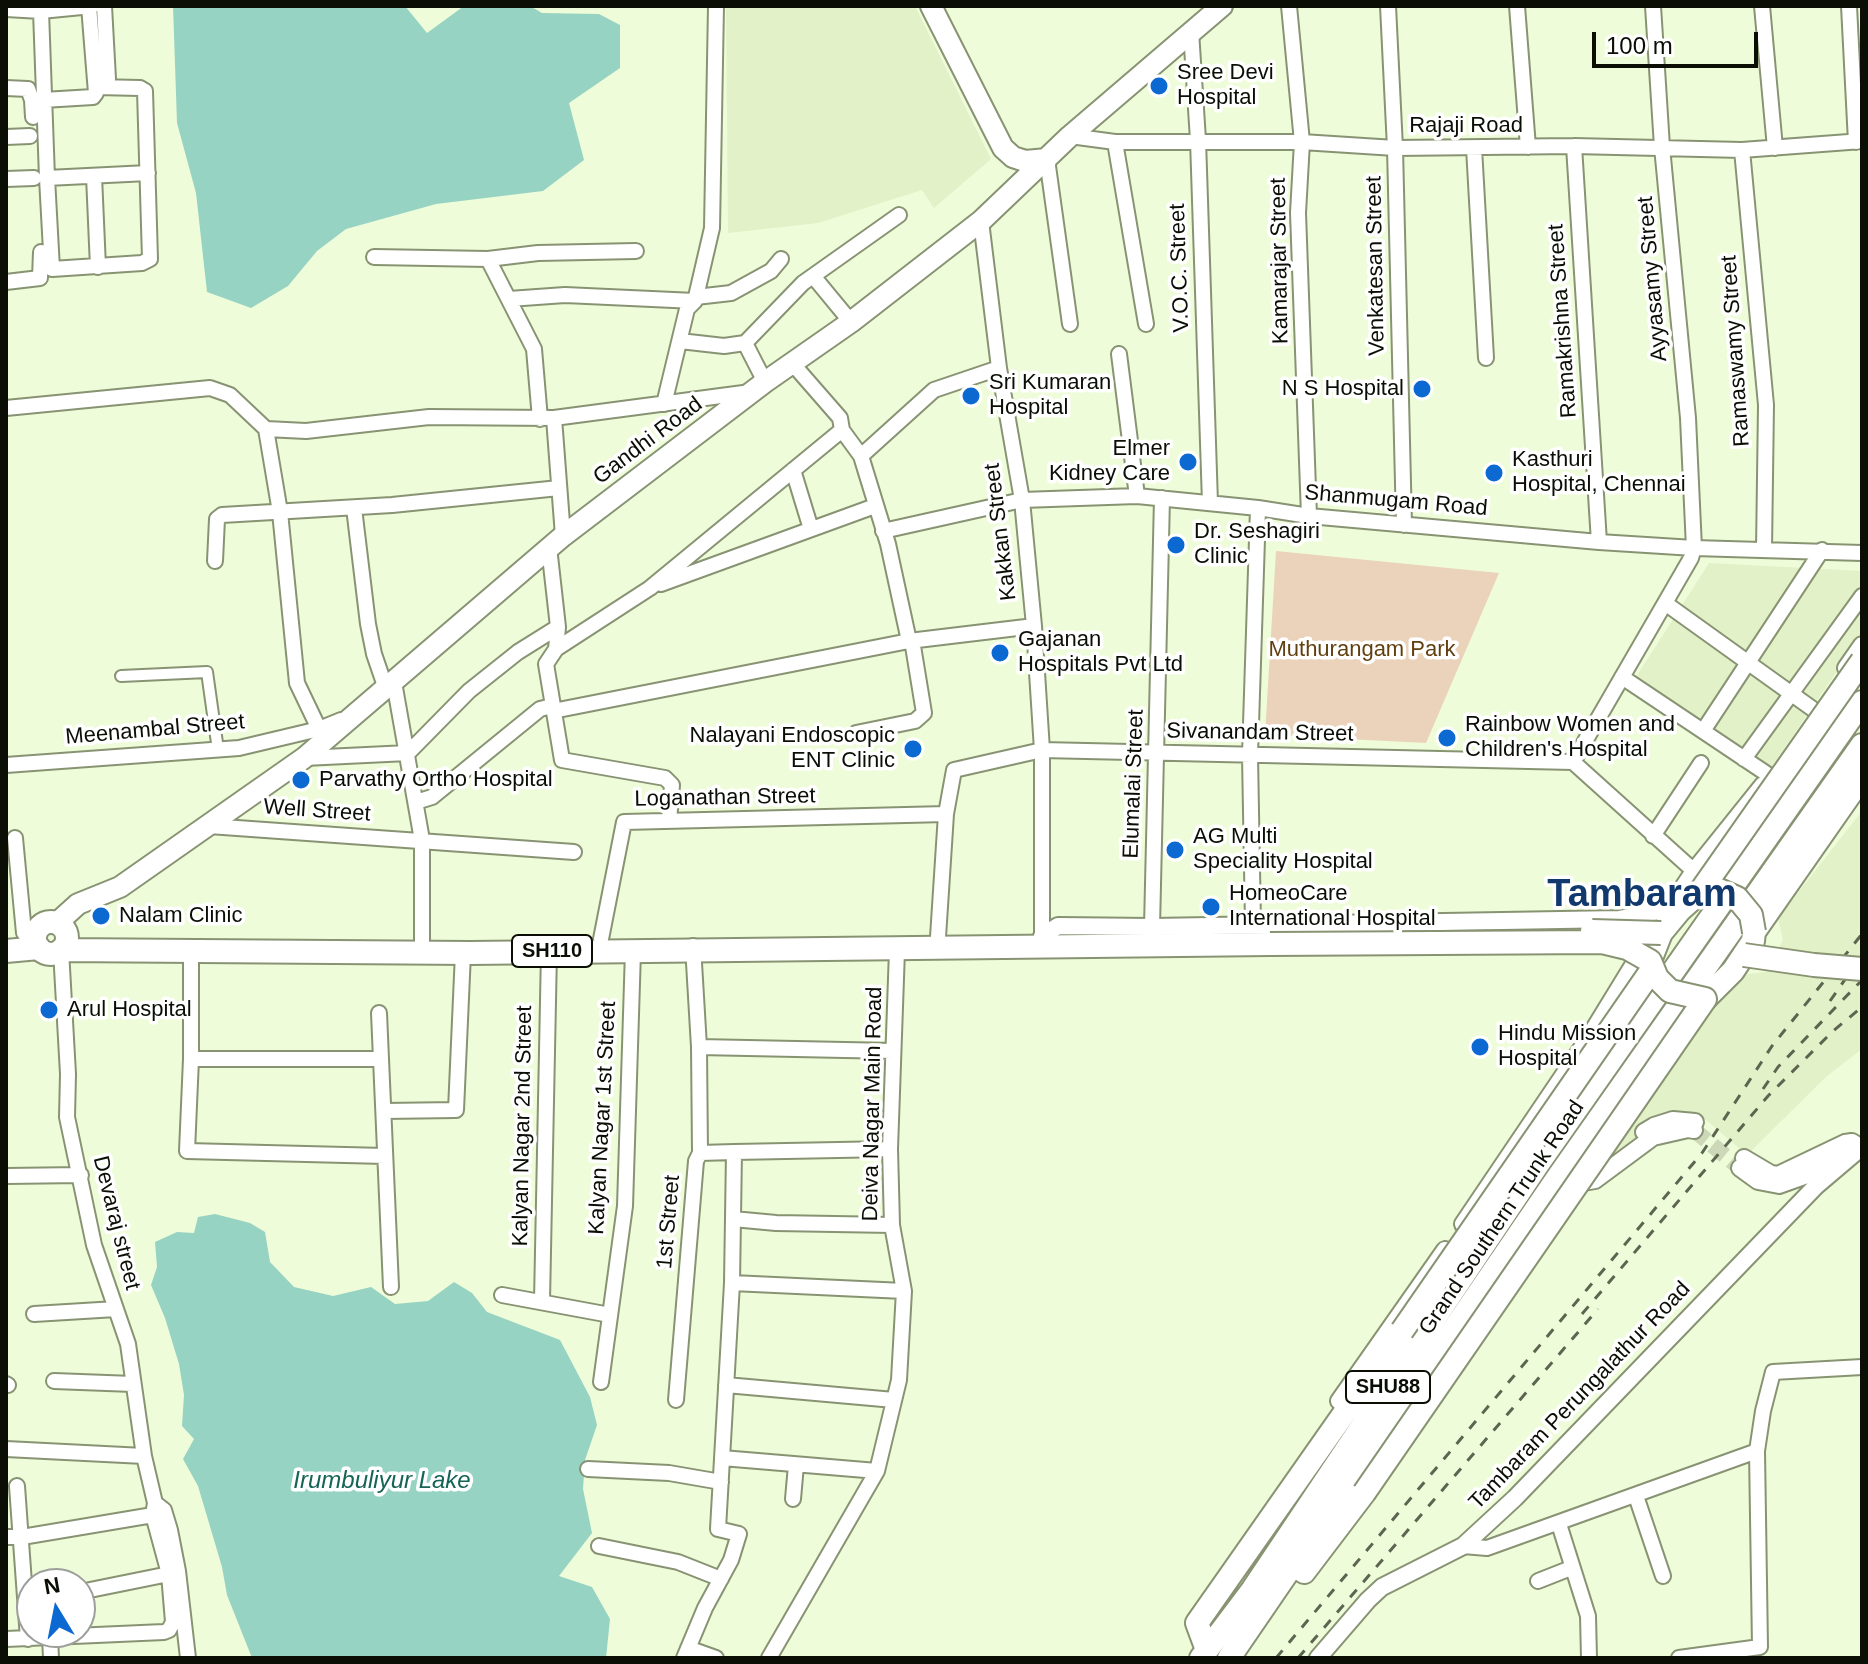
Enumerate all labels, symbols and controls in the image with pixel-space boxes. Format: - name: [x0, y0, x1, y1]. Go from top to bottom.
- scale bar: [1596, 16, 1762, 66]
- text: 100 m: [1606, 32, 1673, 59]
- place label: Sree Devi Hospital: [1177, 60, 1274, 112]
- marker: Sree Devi Hospital: [1148, 75, 1170, 97]
- street label: Rajaji Road: [1409, 113, 1523, 139]
- street label: Venkatesan Street: [1361, 176, 1391, 356]
- street label: Kamarajar Street: [1265, 178, 1295, 344]
- street label: Ayyasamy Street: [1633, 195, 1673, 363]
- street label: V.O.C. Street: [1165, 203, 1195, 333]
- street label: Ramakrishna Street: [1543, 223, 1583, 419]
- street label: Ramaswamy Street: [1716, 254, 1756, 448]
- place label: Sri Kumaran Hospital: [989, 370, 1111, 422]
- place label: N S Hospital: [1282, 376, 1404, 402]
- marker: N S Hospital: [1411, 378, 1433, 400]
- marker: Sri Kumaran Hospital: [960, 385, 982, 407]
- street label: Gandhi Road: [588, 391, 708, 491]
- place label: Elmer Kidney Care: [1049, 436, 1170, 488]
- place label: Kasthuri Hospital, Chennai: [1512, 447, 1686, 498]
- marker: Elmer Kidney Care: [1177, 451, 1199, 473]
- street label: Kakkan Street: [979, 462, 1023, 602]
- marker: Kasthuri Hospital, Chennai: [1483, 462, 1505, 484]
- street label: Shanmugam Road: [1303, 480, 1489, 522]
- place label: Dr. Seshagiri Clinic: [1194, 519, 1320, 570]
- marker: Dr. Seshagiri Clinic: [1165, 534, 1187, 556]
- place label: Gajanan Hospitals Pvt Ltd: [1018, 627, 1183, 678]
- park label: Muthurangam Park: [1268, 637, 1456, 663]
- marker: Gajanan Hospitals Pvt Ltd: [989, 642, 1011, 664]
- street label: Meenambal Street: [64, 709, 246, 751]
- street label: Elumalai Street: [1118, 709, 1150, 859]
- place label: Rainbow Women and Children's Hospital: [1465, 712, 1675, 764]
- street label: Sivanandam Street: [1166, 718, 1354, 748]
- place label: Nalayani Endoscopic ENT Clinic: [690, 723, 895, 774]
- marker: Rainbow Women and Children's Hospital: [1436, 727, 1458, 749]
- marker: Nalayani Endoscopic ENT Clinic: [902, 738, 924, 760]
- place label: Parvathy Ortho Hospital: [319, 767, 553, 793]
- marker: Parvathy Ortho Hospital: [290, 769, 312, 791]
- street label: Loganathan Street: [634, 783, 816, 813]
- street label: Well Street: [263, 794, 371, 828]
- place label: AG Multi Speciality Hospital: [1193, 824, 1373, 876]
- marker: AG Multi Speciality Hospital: [1164, 839, 1186, 861]
- district label: Tambaram: [1547, 873, 1737, 919]
- place label: HomeoCare International Hospital: [1229, 881, 1436, 932]
- marker: HomeoCare International Hospital: [1200, 896, 1222, 918]
- place label: Nalam Clinic: [119, 903, 242, 929]
- marker: Nalam Clinic: [90, 905, 112, 927]
- road number: SH110: [512, 935, 592, 967]
- street label: Deiva Nagar Main Road: [858, 986, 888, 1222]
- place label: Arul Hospital: [67, 997, 192, 1023]
- marker: Arul Hospital: [38, 999, 60, 1021]
- street label: Kalyan Nagar 1st Street: [584, 1001, 622, 1235]
- street label: Kalyan Nagar 2nd Street: [508, 1005, 538, 1247]
- place label: Hindu Mission Hospital: [1498, 1021, 1636, 1072]
- marker: Hindu Mission Hospital: [1469, 1036, 1491, 1058]
- street label: Grand Southern Trunk Road: [1414, 1096, 1590, 1340]
- street label: Devaraj street: [87, 1153, 145, 1293]
- street label: 1st Street: [652, 1174, 686, 1270]
- street label: Tambaram Perungalathur Road: [1464, 1276, 1696, 1516]
- road number: SHU88: [1346, 1371, 1430, 1403]
- water label: Irumbuliyur Lake: [293, 1467, 471, 1495]
- north arrow: [16, 1568, 96, 1648]
- text: N: [42, 1572, 62, 1600]

